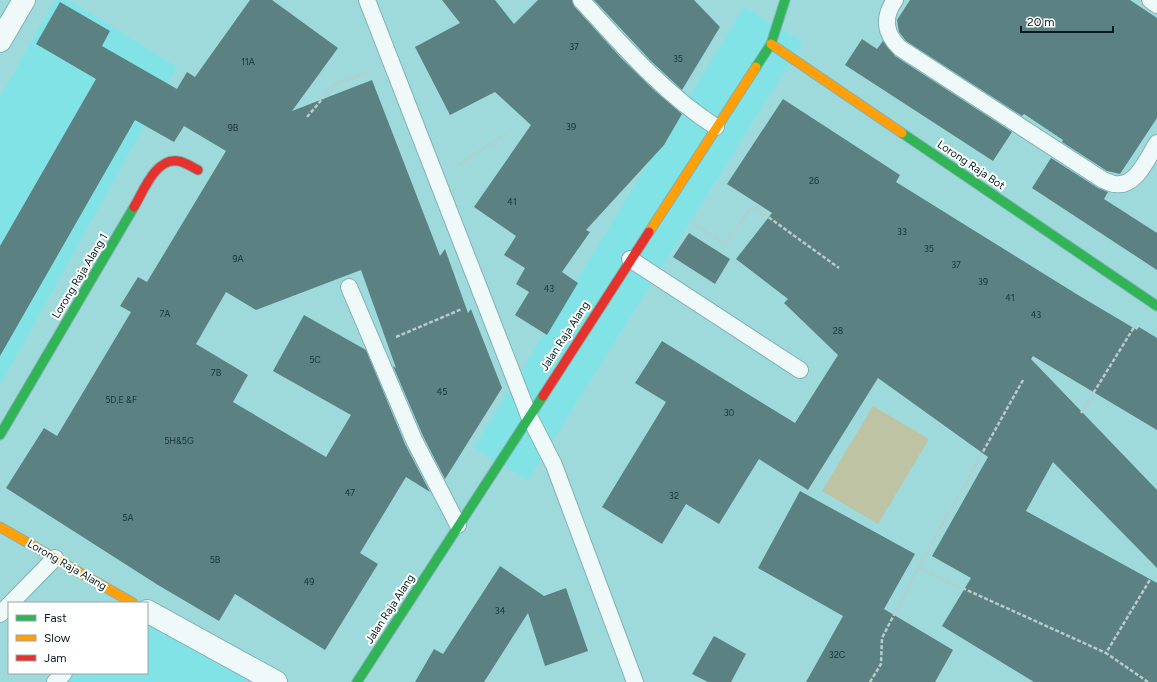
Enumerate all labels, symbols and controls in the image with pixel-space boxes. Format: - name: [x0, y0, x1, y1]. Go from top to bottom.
- scale bar: [1021, 8, 1113, 34]
- text: 20 m: [1027, 15, 1055, 29]
- house number: 37: [569, 41, 579, 52]
- house number: 35: [673, 53, 683, 64]
- house number: 11A: [241, 56, 255, 67]
- house number: 39: [566, 121, 576, 132]
- house number: 9B: [228, 122, 239, 133]
- street label: Lorong Raja Bot: [935, 138, 1007, 192]
- house number: 26: [809, 175, 819, 186]
- house number: 41: [507, 196, 517, 207]
- house number: 33: [897, 226, 907, 237]
- street label: Lorong Raja Alang 1: [50, 231, 110, 321]
- house number: 35: [924, 243, 934, 254]
- house number: 9A: [232, 253, 244, 264]
- house number: 37: [951, 259, 961, 270]
- house number: 39: [978, 276, 988, 287]
- house number: 43: [544, 283, 554, 294]
- house number: 41: [1005, 292, 1015, 303]
- street label: Jalan Raja Alang: [538, 299, 592, 373]
- house number: 7A: [160, 308, 170, 319]
- house number: 43: [1031, 309, 1041, 320]
- house number: 28: [833, 325, 844, 336]
- house number: 5C: [309, 354, 321, 365]
- house number: 7B: [211, 367, 222, 378]
- house number: 45: [437, 386, 447, 397]
- house number: 5D,E &F: [105, 394, 137, 405]
- house number: 30: [724, 407, 735, 418]
- house number: 5H&5G: [164, 435, 194, 446]
- house number: 47: [345, 487, 355, 498]
- house number: 32: [669, 490, 679, 501]
- house number: 5A: [122, 512, 134, 523]
- street label: Lorong Raja Alang: [25, 537, 109, 593]
- house number: 5B: [210, 554, 221, 565]
- street label: Jalan Raja Alang: [363, 572, 417, 646]
- house number: 49: [304, 576, 314, 587]
- legend: [8, 602, 148, 674]
- house number: 34: [495, 605, 506, 616]
- text: Fast: [44, 611, 67, 625]
- text: Slow: [44, 631, 71, 645]
- house number: 32C: [829, 649, 846, 660]
- text: Jam: [44, 651, 67, 665]

